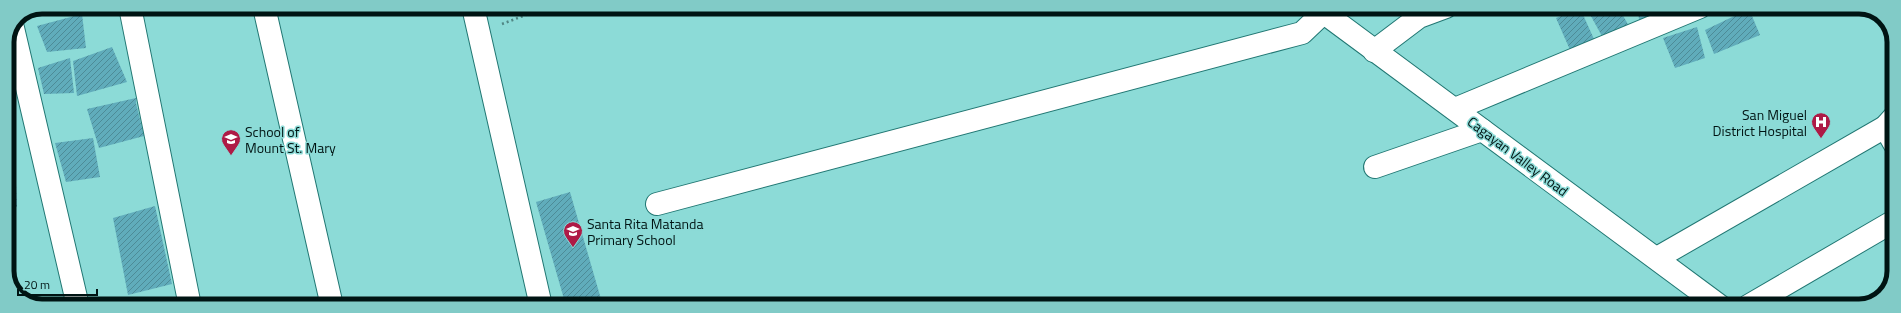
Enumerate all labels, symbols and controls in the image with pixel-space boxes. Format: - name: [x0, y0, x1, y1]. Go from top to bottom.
- place label: San Miguel District Hospital: [1713, 104, 1807, 141]
- street label: Cagayan Valley Road: [1463, 111, 1573, 201]
- hospital icon: San Miguel District Hospital: [1810, 111, 1832, 139]
- place label: School of Mount St. Mary: [245, 121, 336, 158]
- school or university icon: School of Mount St. Mary: [220, 128, 242, 156]
- place label: Santa Rita Matanda Primary School: [587, 213, 703, 250]
- school or university icon: Santa Rita Matanda Primary School: [562, 220, 584, 248]
- scale bar: [18, 271, 97, 297]
- text: 20 m: [24, 275, 50, 294]

